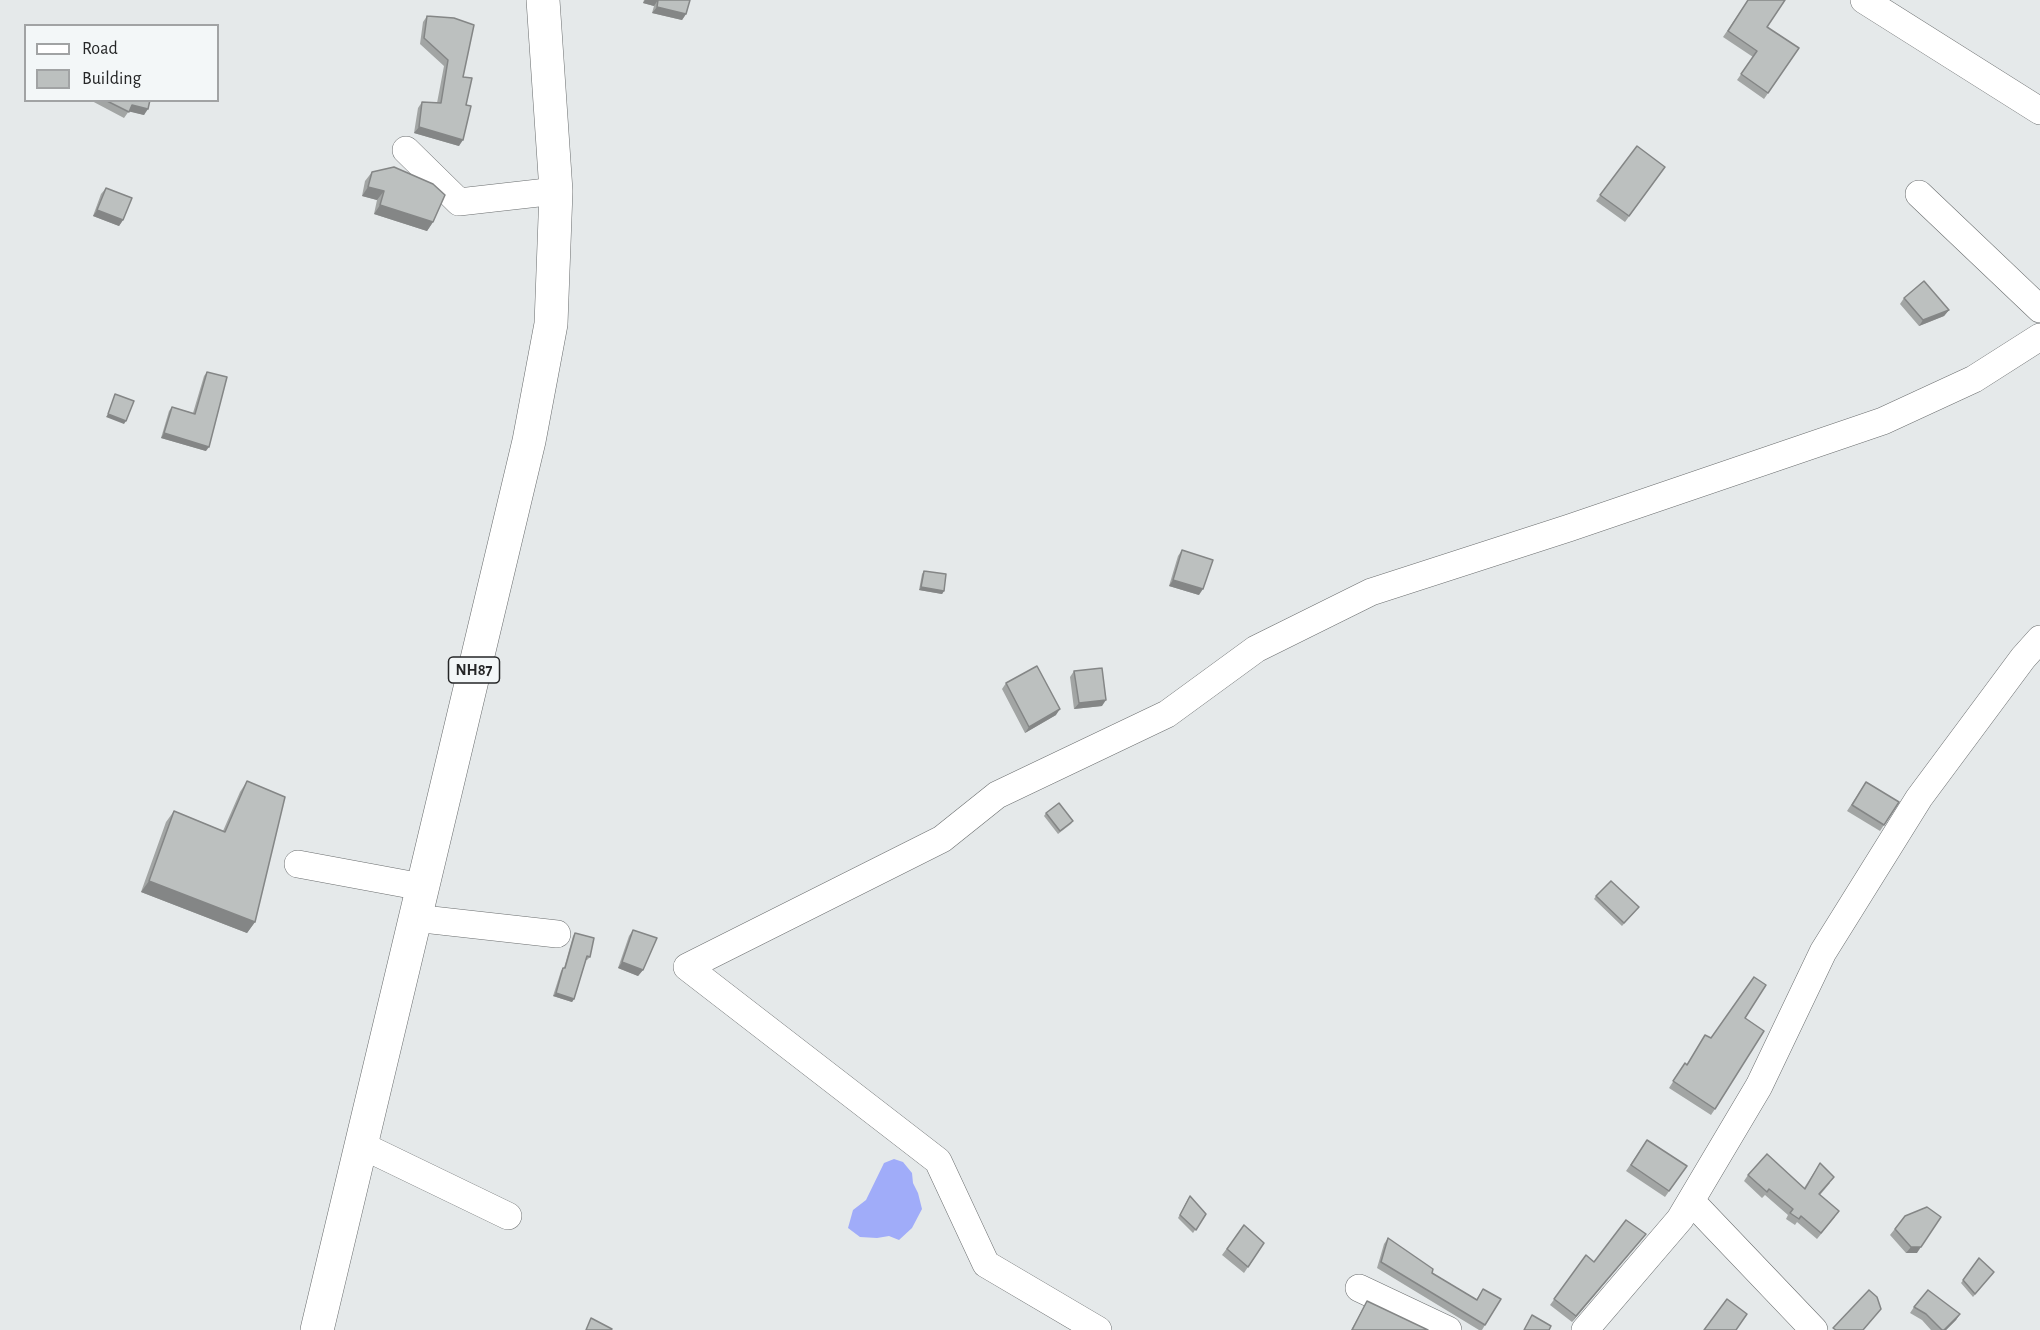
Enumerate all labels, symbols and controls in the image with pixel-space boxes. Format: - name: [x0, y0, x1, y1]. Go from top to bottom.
- legend: [24, 24, 219, 102]
- text: Road: [82, 40, 118, 58]
- text: Building: [82, 70, 141, 88]
- road number: NH87: [448, 657, 500, 683]

